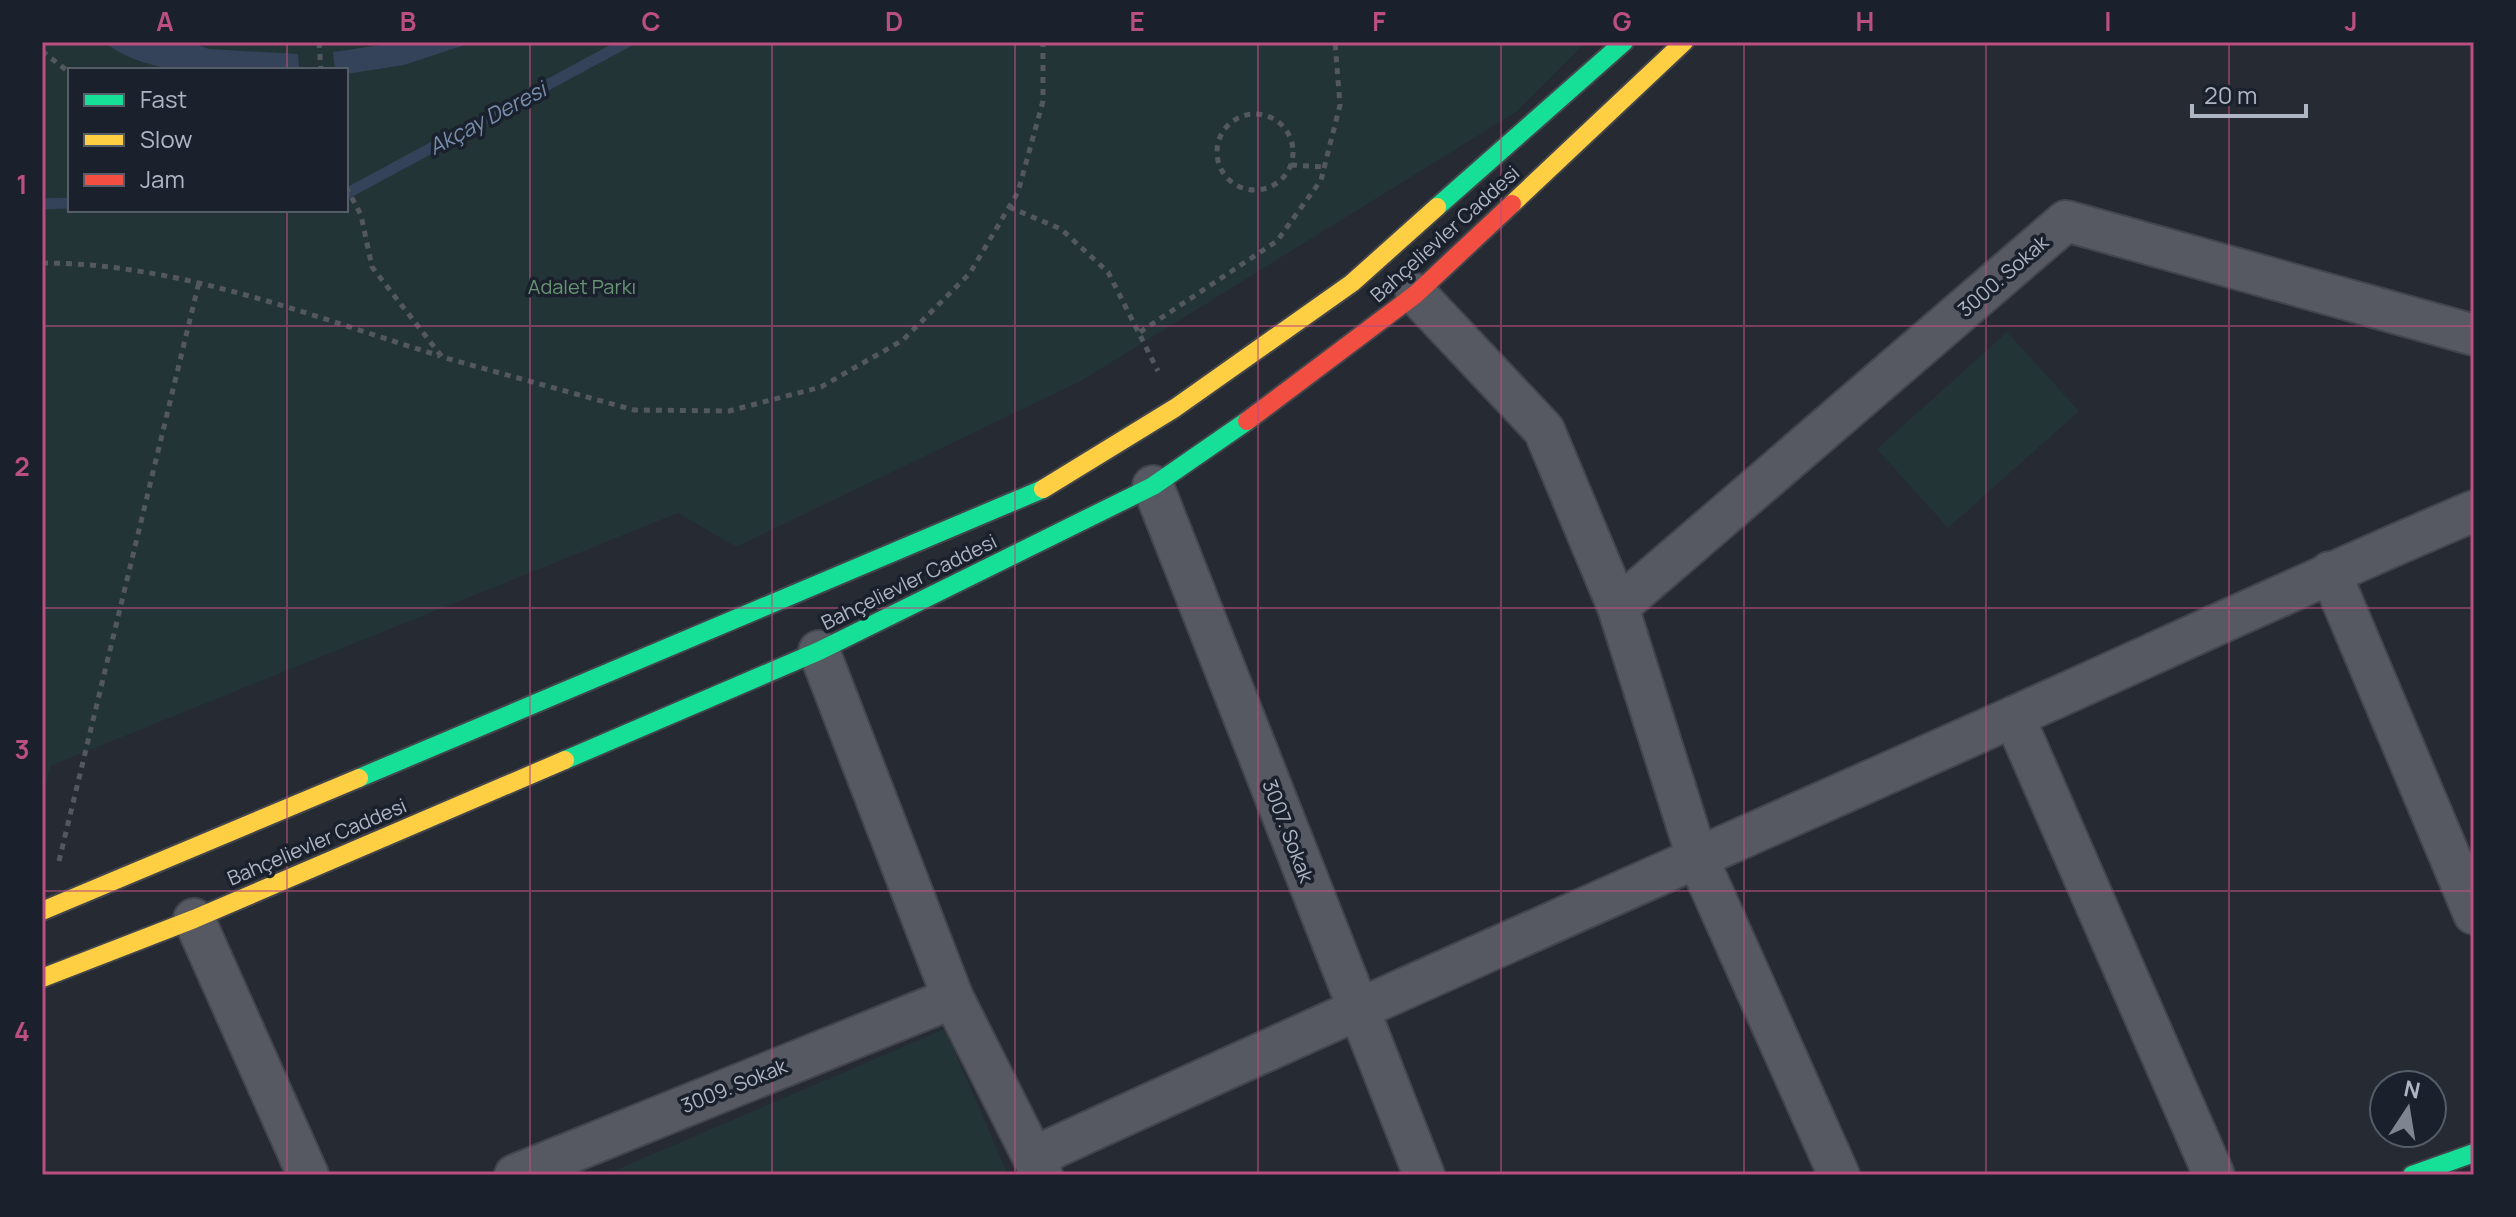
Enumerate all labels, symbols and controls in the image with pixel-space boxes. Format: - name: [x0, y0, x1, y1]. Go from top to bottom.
- text: A: [156, 3, 174, 39]
- text: B: [400, 3, 416, 39]
- text: C: [641, 3, 661, 39]
- text: D: [885, 3, 903, 39]
- text: E: [1129, 3, 1145, 39]
- text: F: [1372, 3, 1386, 39]
- text: G: [1612, 3, 1632, 39]
- text: H: [1856, 3, 1874, 39]
- text: I: [2104, 3, 2112, 39]
- text: J: [2344, 3, 2358, 39]
- legend: [68, 68, 348, 212]
- scale bar: [2192, 68, 2306, 118]
- water label: Akçay Deresi: [423, 73, 554, 162]
- text: 20 m: [2204, 78, 2257, 111]
- text: Fast: [140, 82, 187, 115]
- text: Slow: [140, 122, 193, 155]
- street label: Bahçelievler Caddesi: [1364, 159, 1525, 308]
- text: Jam: [140, 162, 185, 195]
- text: 1: [16, 166, 28, 202]
- street label: 3000. Sokak: [1952, 228, 2055, 322]
- park label: Adalet Parkı: [528, 273, 636, 300]
- text: 2: [14, 448, 30, 484]
- street label: Bahçelievler Caddesi: [817, 527, 1001, 636]
- text: 3: [14, 731, 30, 767]
- street label: 3007. Sokak: [1256, 775, 1321, 887]
- street label: Bahçelievler Caddesi: [223, 792, 410, 891]
- text: 4: [14, 1013, 30, 1049]
- street label: 3009. Sokak: [677, 1052, 792, 1119]
- north arrow: [2368, 1069, 2448, 1149]
- text: N: [2401, 1073, 2423, 1106]

